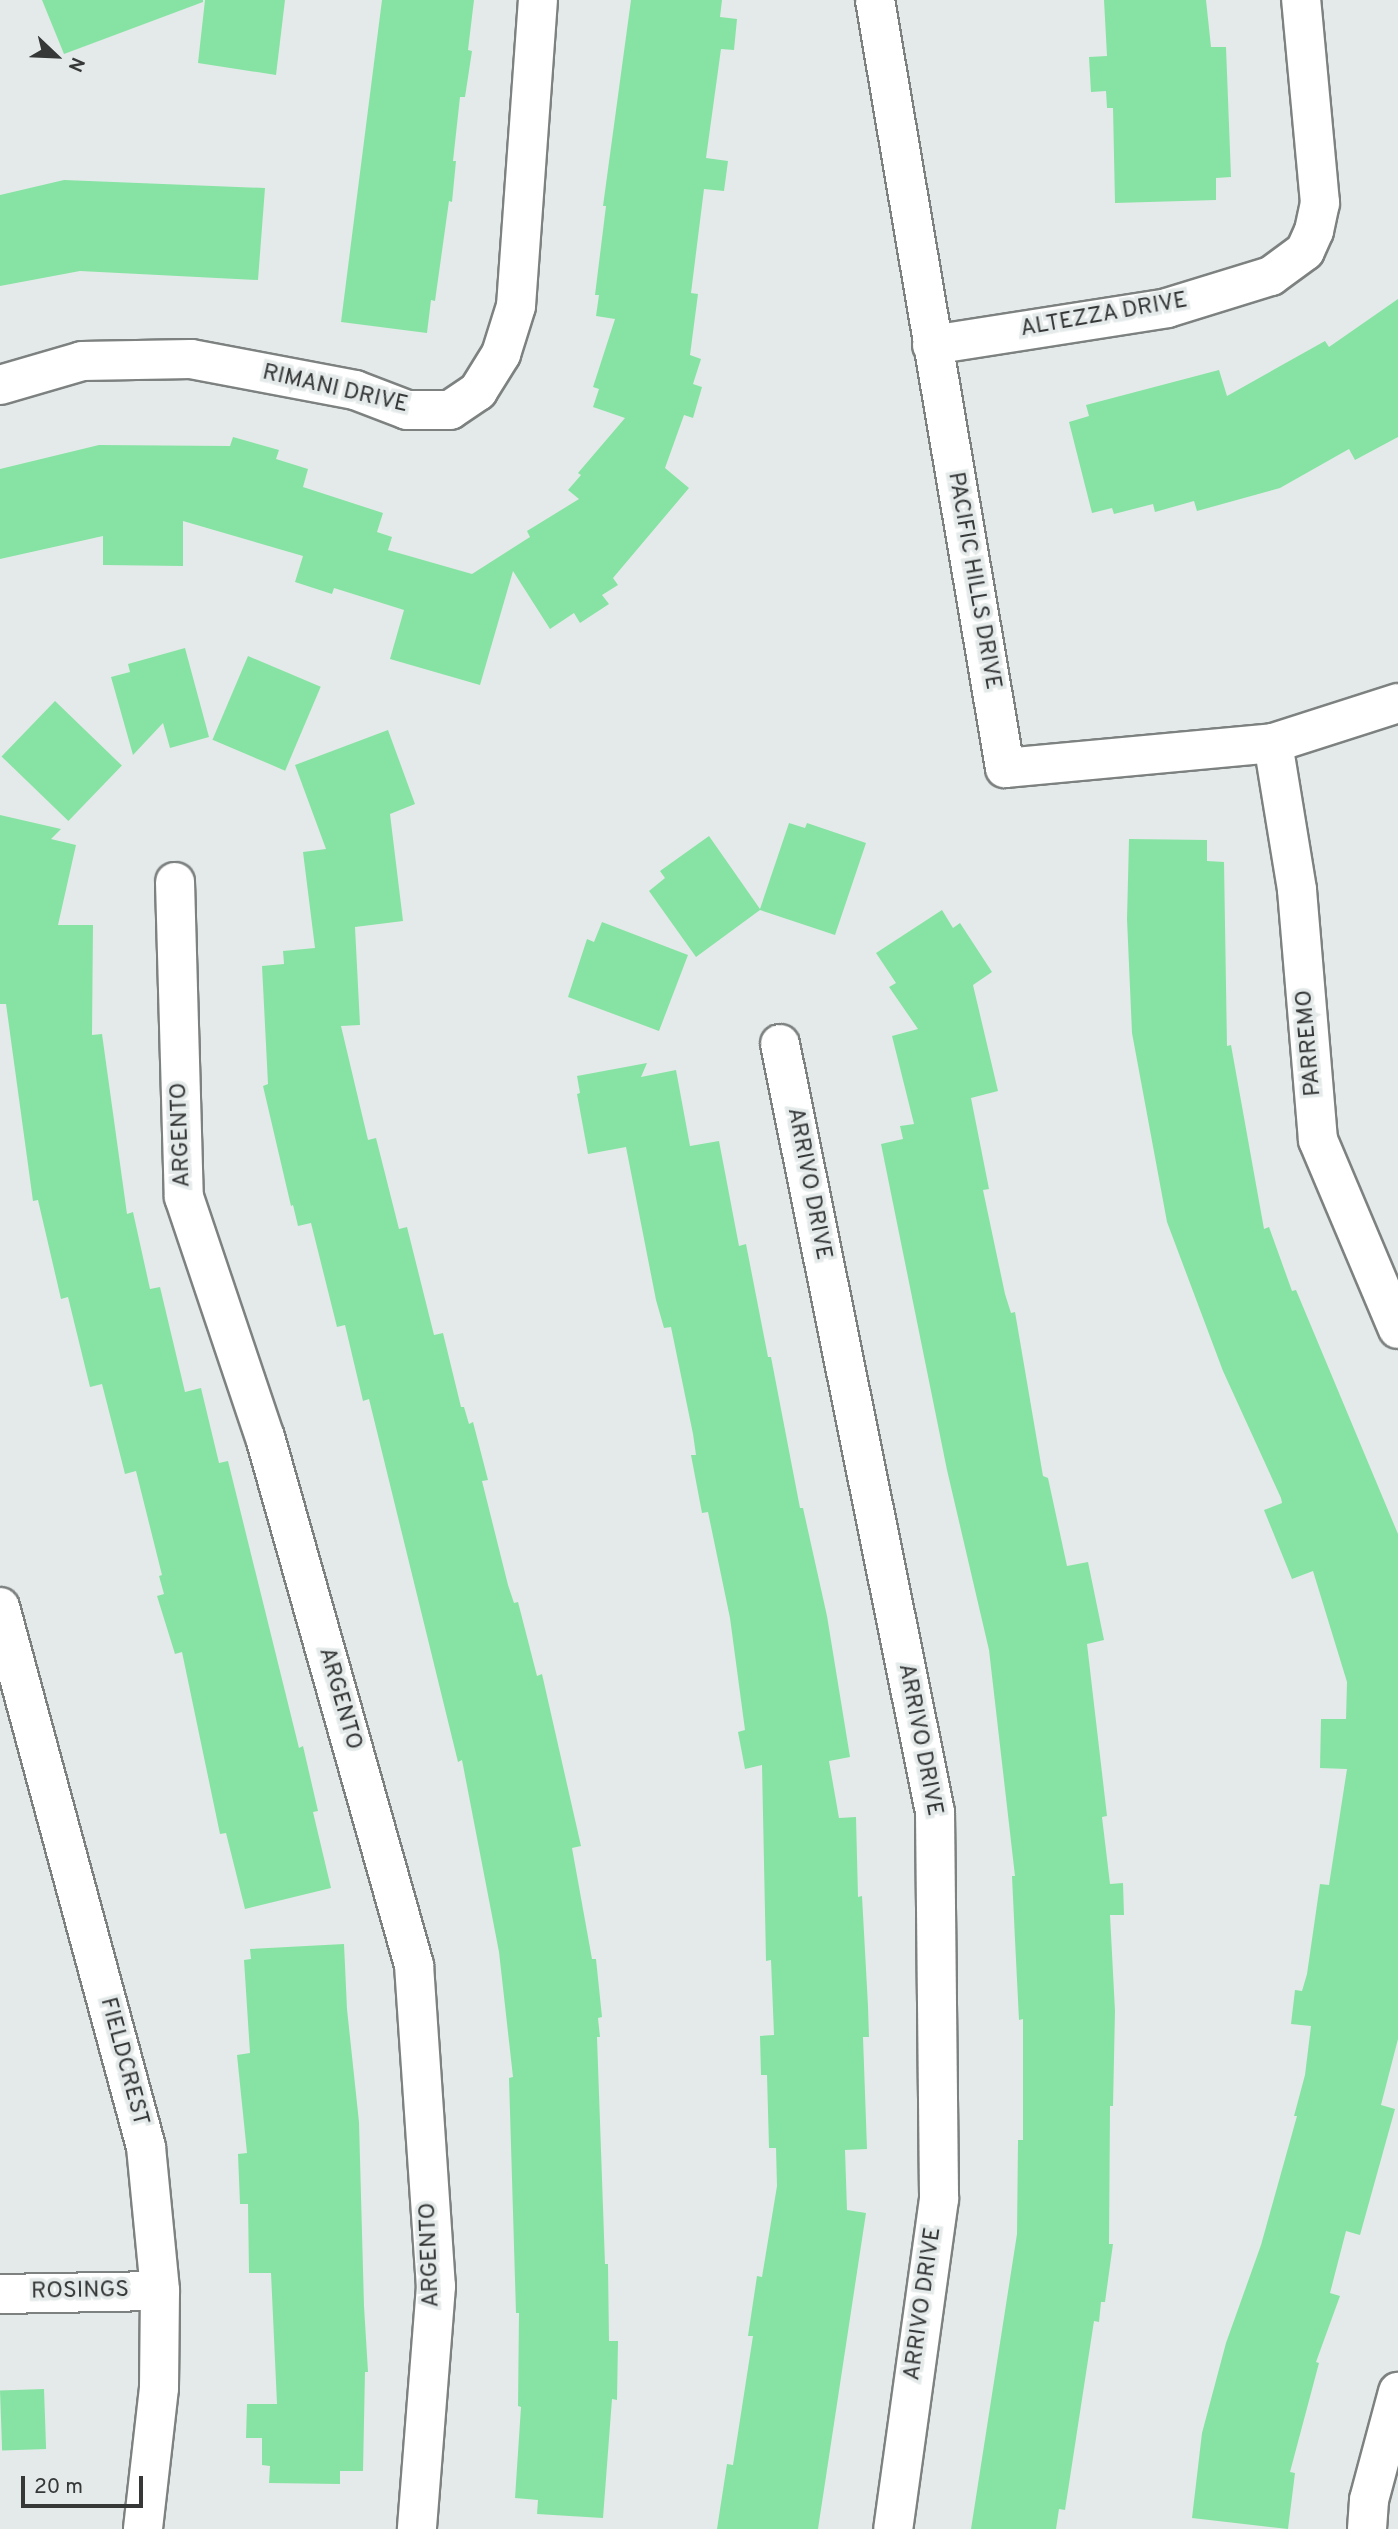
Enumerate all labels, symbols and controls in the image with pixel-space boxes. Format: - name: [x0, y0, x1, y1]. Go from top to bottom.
- north arrow: [21, 21, 91, 91]
- text: N: [62, 53, 89, 75]
- street label: ALTEZZA DRIVE: [1018, 288, 1190, 344]
- street label: RIMANI DRIVE: [259, 360, 411, 420]
- street label: PACIFIC HILLS DRIVE: [940, 470, 1006, 692]
- street label: PARREMO: [1292, 989, 1328, 1097]
- street label: ARGENTO: [166, 1082, 198, 1188]
- street label: ARRIVO DRIVE: [780, 1105, 836, 1263]
- street label: ARGENTO: [311, 1645, 367, 1753]
- street label: ARRIVO DRIVE: [891, 1661, 947, 1819]
- street label: FIELDCREST: [93, 1995, 153, 2129]
- street label: ARGENTO: [415, 2202, 447, 2308]
- street label: ARRIVO DRIVE: [900, 2226, 948, 2382]
- street label: ROSINGS: [31, 2277, 129, 2307]
- scale bar: [24, 2462, 147, 2506]
- text: 20 m: [34, 2474, 83, 2501]

